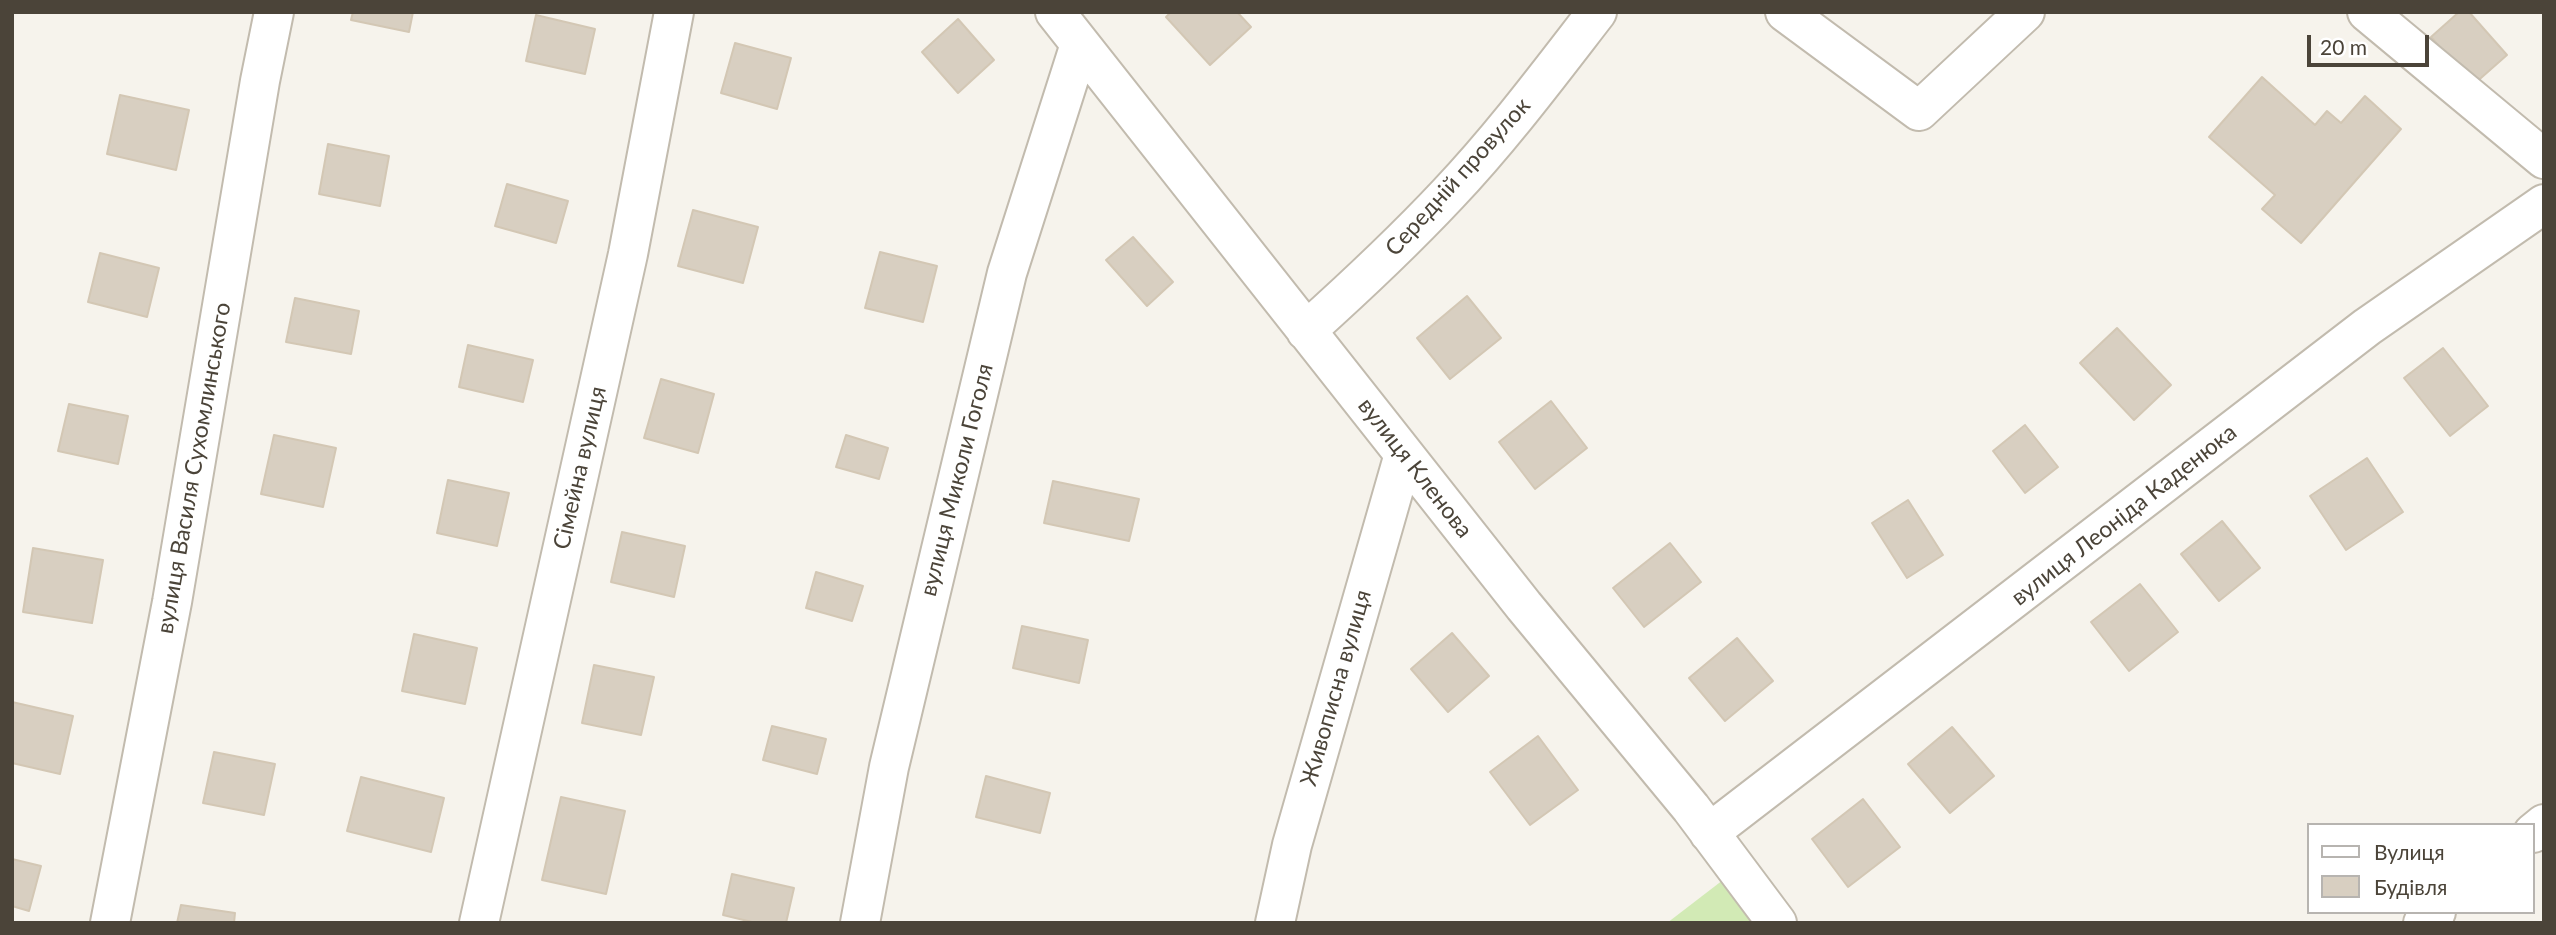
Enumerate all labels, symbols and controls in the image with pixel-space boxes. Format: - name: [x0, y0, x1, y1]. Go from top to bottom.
- scale bar: [2311, 21, 2434, 65]
- text: 20 m: [2320, 34, 2367, 59]
- street label: Середній провулок: [1380, 92, 1536, 262]
- street label: вулиця Василя Сухомлинського: [151, 300, 237, 636]
- street label: вулиця Миколи Гоголя: [915, 361, 999, 599]
- street label: Сімейна вулиця: [548, 384, 612, 552]
- street label: вулиця Кленова: [1352, 393, 1478, 543]
- street label: вулиця Леоніда Каденюка: [2006, 418, 2242, 612]
- street label: Живописна вулиця: [1295, 587, 1377, 789]
- legend: [2308, 823, 2535, 914]
- text: Вулиця: [2374, 839, 2445, 864]
- text: Будівля: [2374, 874, 2447, 899]

